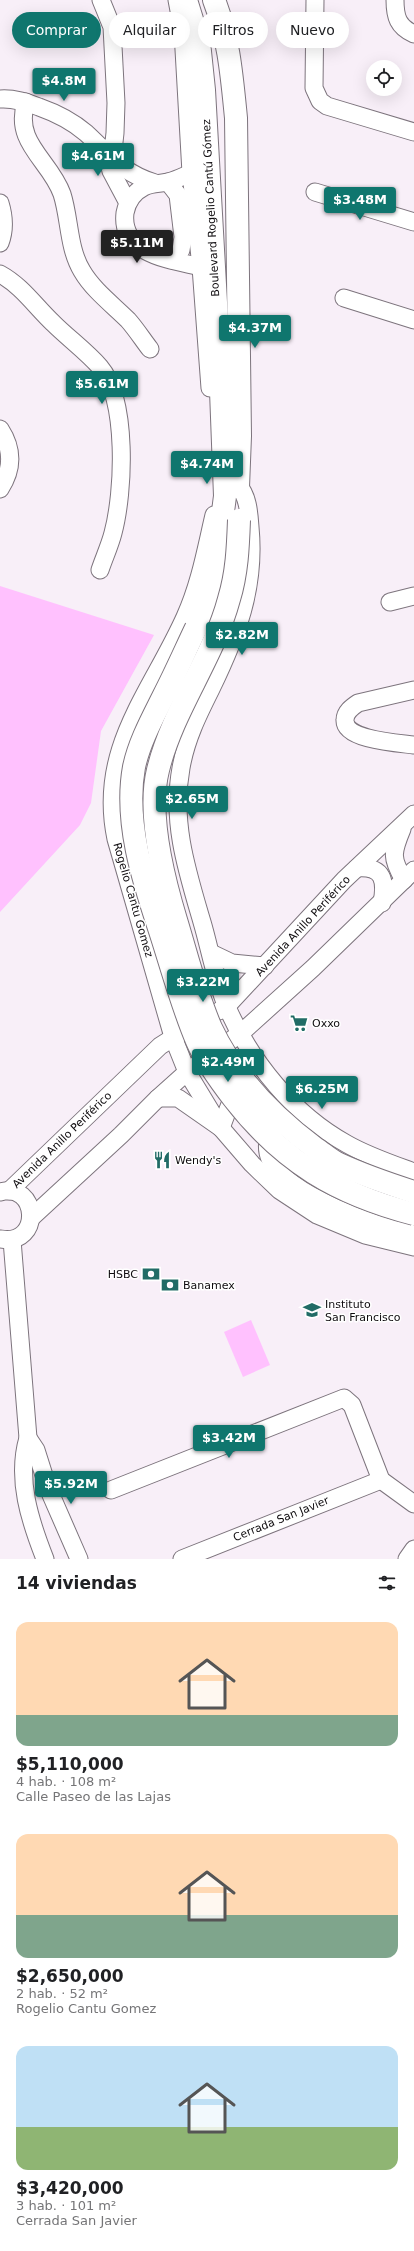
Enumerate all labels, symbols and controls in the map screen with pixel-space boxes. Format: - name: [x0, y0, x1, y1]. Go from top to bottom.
- chip: Comprar: [12, 12, 101, 48]
- chip: Alquilar: [109, 12, 190, 48]
- chip: Filtros: [198, 12, 268, 48]
- chip: Nuevo: [276, 12, 349, 48]
- map controls: [366, 60, 402, 96]
- button: locate: [366, 60, 402, 96]
- pin: $4.8M: [36, 68, 92, 102]
- text: $4.8M: [41, 73, 87, 88]
- street label: Boulevard Rogelio Cantú Gómez: [200, 119, 222, 297]
- pin: $4.61M: [65, 143, 131, 177]
- text: $4.61M: [71, 148, 125, 163]
- pin: $3.48M: [327, 187, 393, 221]
- text: $3.48M: [333, 192, 387, 207]
- pin: $5.11M: [104, 230, 170, 264]
- text: $5.11M: [110, 235, 164, 250]
- pin: $4.37M: [222, 315, 288, 349]
- text: $4.37M: [228, 320, 282, 335]
- pin: $5.61M: [69, 371, 135, 405]
- text: $5.61M: [75, 376, 129, 391]
- pin: $4.74M: [174, 451, 240, 485]
- text: $4.74M: [180, 456, 234, 471]
- pin: $2.82M: [209, 622, 275, 656]
- text: $2.82M: [215, 627, 269, 642]
- pin: $2.65M: [159, 786, 225, 820]
- text: $2.65M: [165, 791, 219, 806]
- street label: Rogelio Cantu Gomez: [110, 841, 156, 959]
- street label: Avenida Anillo Periférico: [253, 873, 353, 979]
- pin: $3.22M: [170, 969, 236, 1003]
- text: $3.22M: [176, 974, 230, 989]
- supermarket icon: Oxxo: [289, 1013, 309, 1033]
- place label: Oxxo: [312, 1017, 340, 1030]
- pin: $2.49M: [195, 1049, 261, 1083]
- text: $2.49M: [201, 1054, 255, 1069]
- pin: $6.25M: [289, 1076, 355, 1110]
- text: $6.25M: [295, 1081, 349, 1096]
- street label: Avenida Anillo Periférico: [10, 1089, 114, 1191]
- restaurant icon: Wendy's: [152, 1150, 172, 1170]
- place label: Wendy's: [175, 1154, 221, 1167]
- bank icon: HSBC: [141, 1264, 161, 1284]
- place label: HSBC: [108, 1268, 138, 1281]
- bank icon: Banamex: [160, 1275, 180, 1295]
- place label: Banamex: [183, 1279, 235, 1292]
- place label: Instituto San Francisco: [325, 1298, 401, 1324]
- school or university icon: Instituto San Francisco: [302, 1300, 322, 1320]
- pin: $3.42M: [196, 1425, 262, 1459]
- text: $3.42M: [202, 1430, 256, 1445]
- pin: $5.92M: [38, 1471, 104, 1505]
- text: $5.92M: [44, 1476, 98, 1491]
- street label: Cerrada San Javier: [231, 1494, 331, 1544]
- icon: filters: [376, 1572, 398, 1594]
- text: 14 viviendas: [16, 1573, 137, 1593]
- icon: home: [171, 1648, 243, 1720]
- text: $5,110,000: [16, 1754, 124, 1774]
- text: 4 hab. · 108 m²: [16, 1774, 116, 1789]
- text: Calle Paseo de las Lajas: [16, 1789, 171, 1804]
- icon: home: [171, 1860, 243, 1932]
- text: $2,650,000: [16, 1966, 124, 1986]
- text: 2 hab. · 52 m²: [16, 1986, 108, 2001]
- text: Rogelio Cantu Gomez: [16, 2001, 156, 2016]
- icon: home: [171, 2072, 243, 2144]
- text: $3,420,000: [16, 2178, 124, 2198]
- text: 3 hab. · 101 m²: [16, 2198, 116, 2213]
- text: Cerrada San Javier: [16, 2213, 137, 2228]

